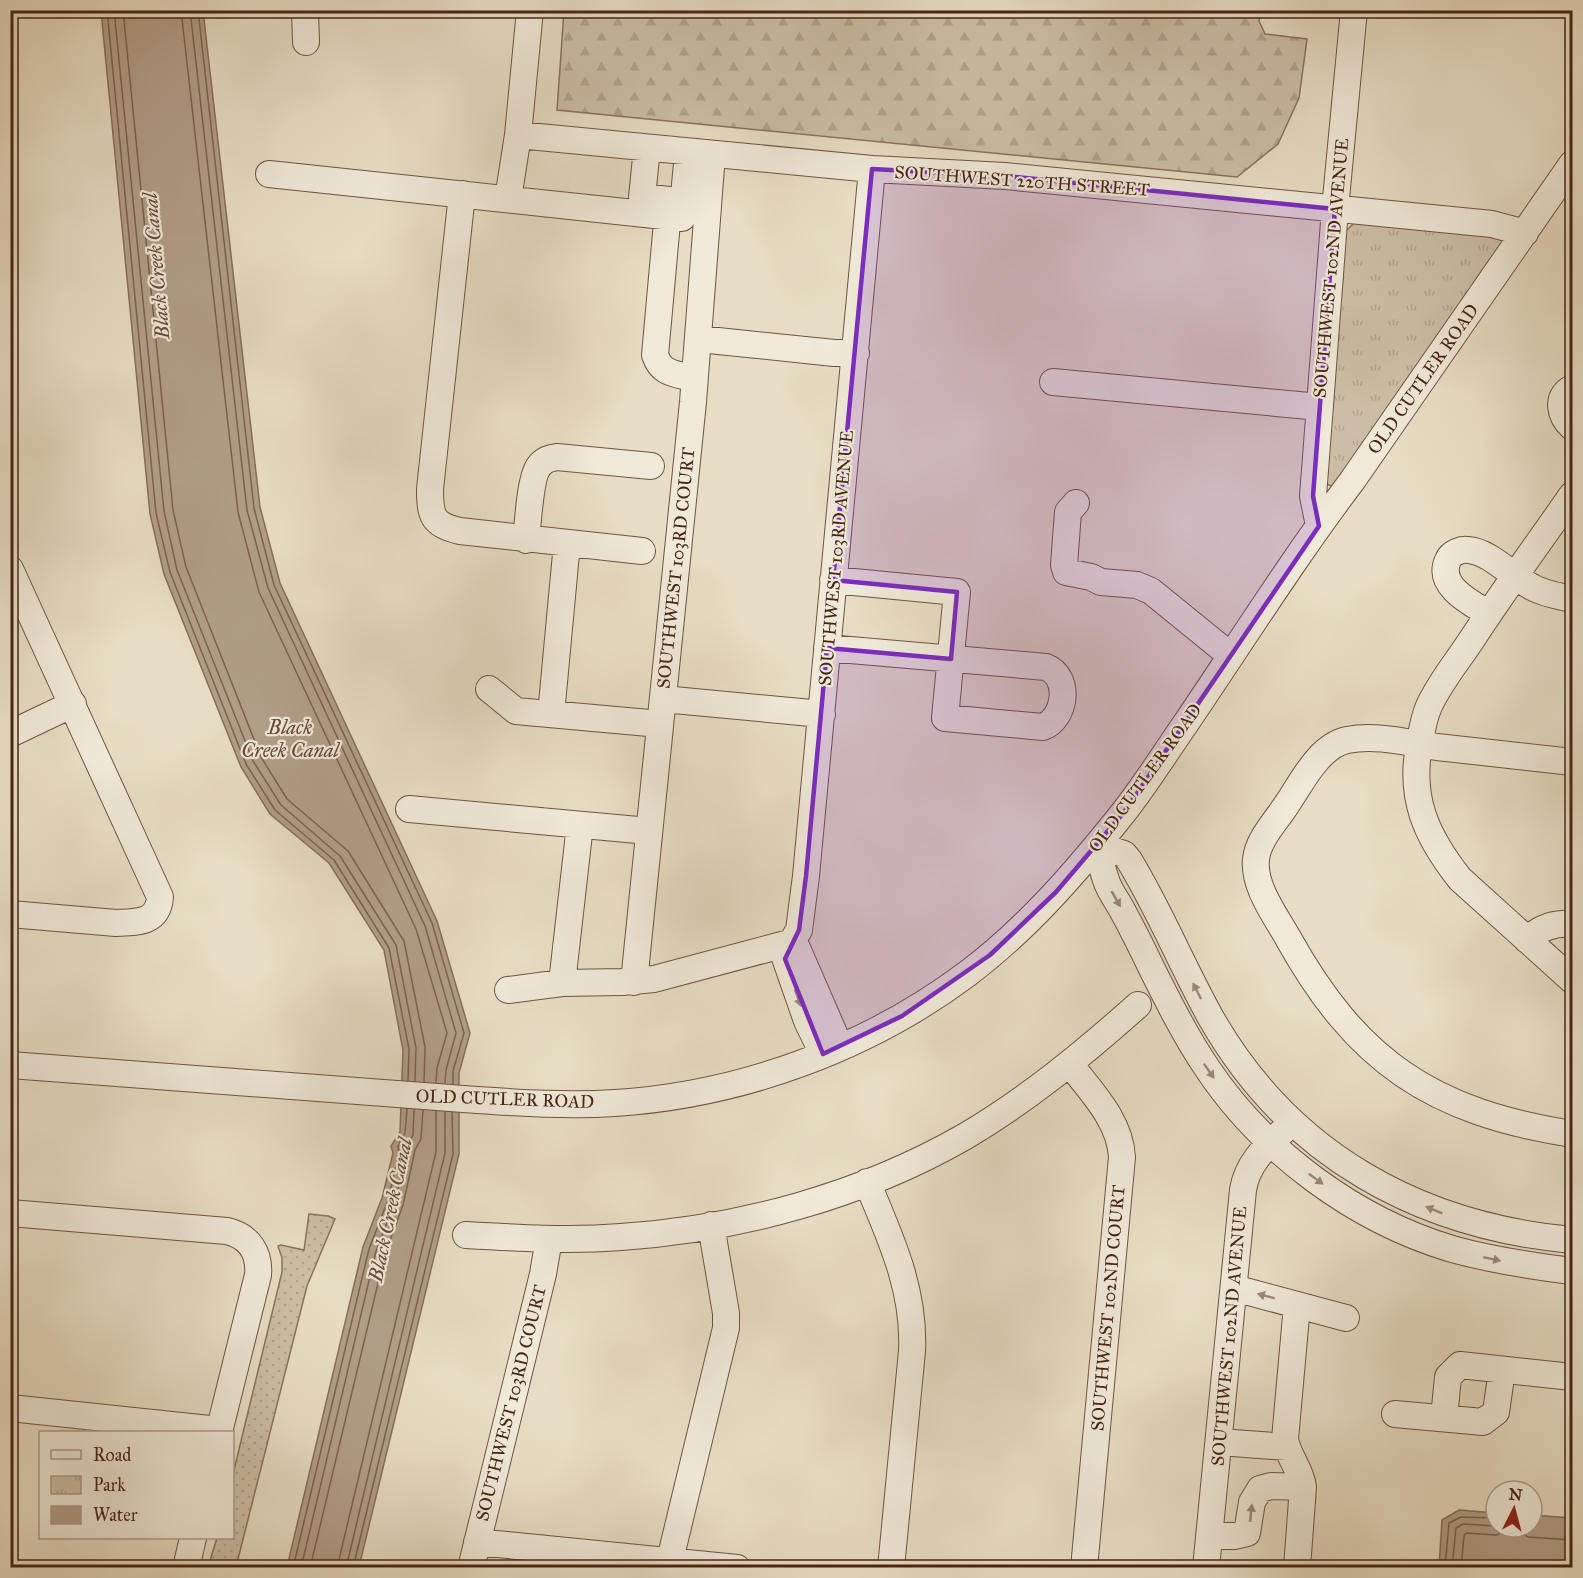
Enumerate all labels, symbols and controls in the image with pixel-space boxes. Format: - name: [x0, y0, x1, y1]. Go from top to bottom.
- street label: SOUTHWEST 102ND AVENUE: [1309, 137, 1353, 399]
- street label: SOUTHWEST 220TH STREET: [894, 161, 1150, 201]
- water label: Black Creek Canal: [138, 190, 174, 341]
- street label: OLD CUTLER ROAD: [1363, 300, 1483, 458]
- street label: SOUTHWEST 103RD AVENUE: [814, 429, 858, 687]
- street label: SOUTHWEST 103RD COURT: [652, 446, 700, 690]
- street label: OLD CUTLER ROAD: [1084, 699, 1206, 857]
- water label: Black Creek Canal: [241, 715, 340, 762]
- one-way arrow: [1111, 891, 1121, 908]
- one-way arrow: [1192, 982, 1202, 999]
- one-way arrow: [794, 989, 804, 1007]
- one-way arrow: [1203, 1062, 1215, 1078]
- street label: OLD CUTLER ROAD: [415, 1085, 595, 1113]
- water label: Black Creek Canal: [363, 1134, 417, 1285]
- one-way arrow: [1309, 1173, 1324, 1185]
- street label: SOUTHWEST 102ND COURT: [1086, 1184, 1130, 1432]
- street label: SOUTHWEST 102ND AVENUE: [1207, 1205, 1251, 1467]
- one-way arrow: [1425, 1205, 1443, 1214]
- one-way arrow: [1483, 1255, 1502, 1264]
- street label: SOUTHWEST 103RD COURT: [471, 1283, 551, 1523]
- one-way arrow: [1256, 1290, 1275, 1300]
- legend: [39, 1431, 234, 1539]
- text: Road: [93, 1444, 131, 1466]
- text: Park: [93, 1474, 126, 1496]
- north arrow: [1484, 1479, 1544, 1539]
- text: N: [1508, 1484, 1524, 1505]
- text: Water: [93, 1504, 138, 1526]
- one-way arrow: [1246, 1504, 1256, 1523]

